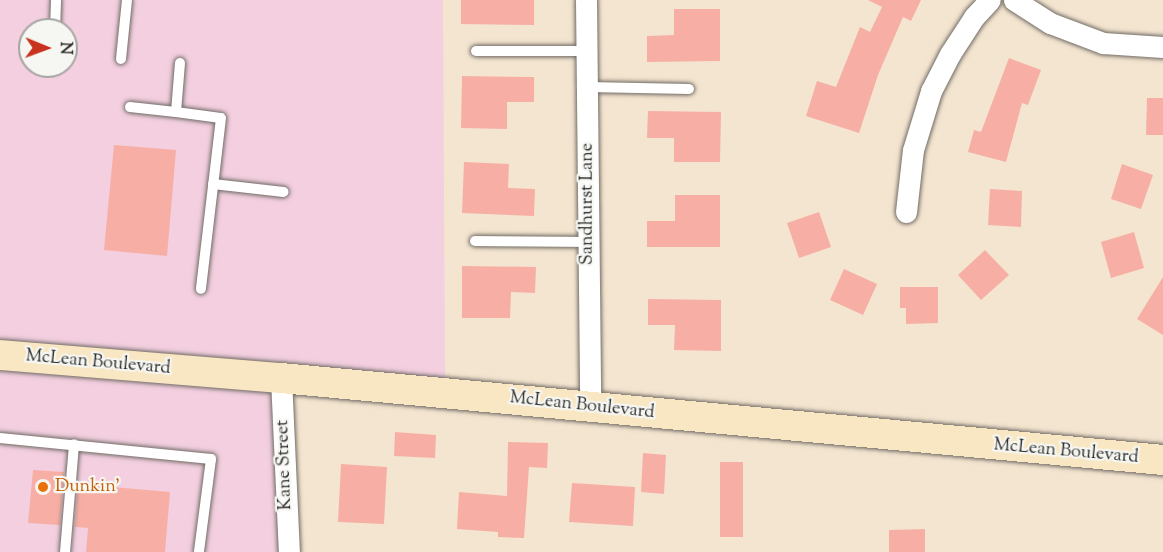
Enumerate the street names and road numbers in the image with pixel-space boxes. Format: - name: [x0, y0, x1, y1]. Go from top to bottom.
- street label: Sandhurst Lane: [577, 143, 599, 265]
- street label: McLean Boulevard: [25, 346, 171, 380]
- street label: McLean Boulevard: [509, 388, 655, 424]
- street label: Kane Street: [273, 419, 297, 511]
- street label: McLean Boulevard: [993, 435, 1139, 469]

